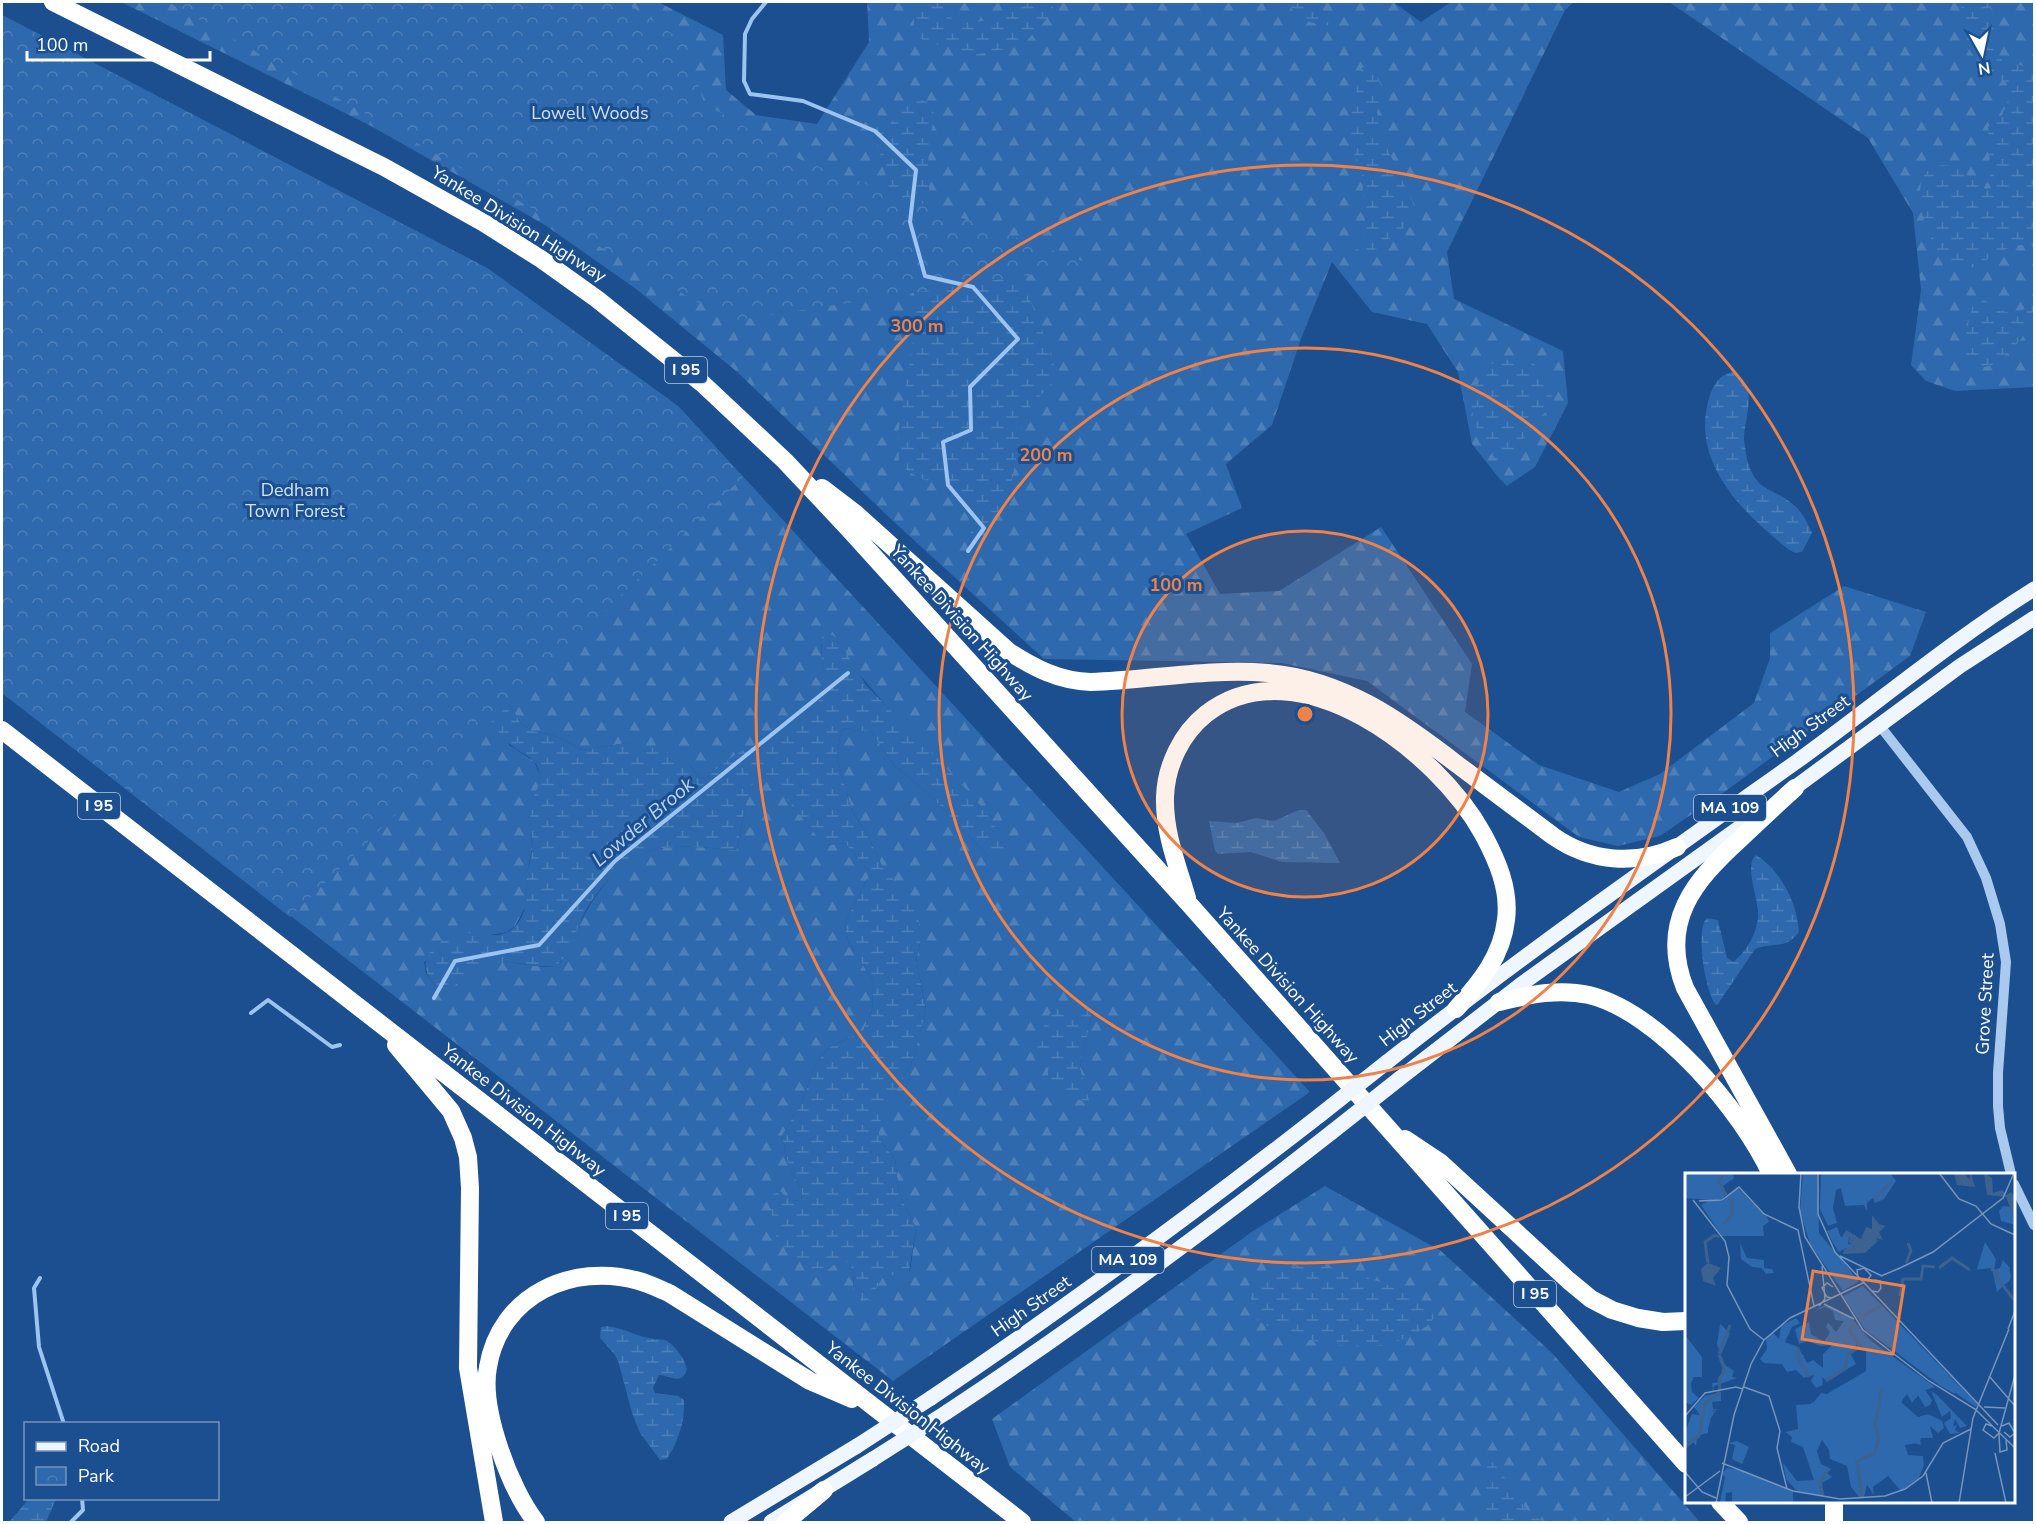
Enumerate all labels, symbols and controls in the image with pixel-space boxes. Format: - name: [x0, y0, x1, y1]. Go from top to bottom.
- scale bar: [27, 24, 210, 62]
- north arrow: [1952, 24, 2012, 84]
- text: 100 m: [36, 33, 88, 57]
- text: N: [1977, 56, 1992, 80]
- park label: Lowell Woods: [531, 101, 649, 125]
- street label: Yankee Division Highway: [426, 160, 612, 288]
- text: 300 m: [890, 314, 944, 338]
- road number: I 95: [665, 357, 707, 383]
- text: 200 m: [1019, 443, 1073, 467]
- park label: Dedham Town Forest: [245, 478, 346, 523]
- street label: Yankee Division Highway: [885, 539, 1039, 707]
- text: 100 m: [1149, 573, 1203, 597]
- street label: High Street: [1766, 689, 1855, 763]
- centre of rings: [1295, 704, 1315, 724]
- water label: Lowder Brook: [586, 771, 701, 873]
- road number: I 95: [78, 793, 120, 819]
- road number: MA 109: [1694, 795, 1766, 821]
- street label: Yankee Division Highway: [1211, 901, 1365, 1069]
- street label: Grove Street: [1970, 952, 2000, 1055]
- street label: High Street: [1374, 976, 1462, 1052]
- street label: Yankee Division Highway: [436, 1038, 612, 1182]
- inset map: [1685, 1173, 2015, 1503]
- road number: I 95: [606, 1203, 648, 1229]
- road number: MA 109: [1092, 1247, 1164, 1273]
- street label: High Street: [986, 1269, 1076, 1342]
- road number: I 95: [1514, 1281, 1556, 1307]
- street label: Yankee Division Highway: [820, 1336, 996, 1480]
- legend: [24, 1422, 219, 1500]
- text: Road: [78, 1434, 120, 1458]
- text: Park: [78, 1464, 115, 1488]

